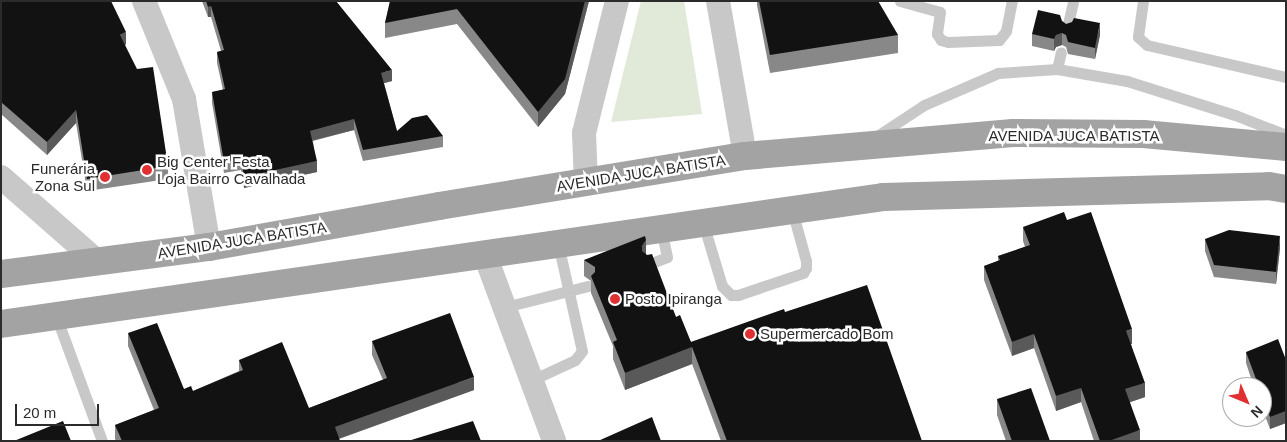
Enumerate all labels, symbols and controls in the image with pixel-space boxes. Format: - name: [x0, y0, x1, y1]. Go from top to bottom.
- street label: AVENIDA JUCA BATISTA: [988, 127, 1160, 145]
- street label: AVENIDA JUCA BATISTA: [554, 151, 728, 195]
- place label: Big Center Festa Loja Bairro Cavalhada: [157, 152, 305, 187]
- place label: Funerária Zona Sul: [31, 159, 95, 194]
- marker: Big Center Festa Loja Bairro Cavalhada: [141, 164, 153, 176]
- marker: Funerária Zona Sul: [99, 171, 111, 183]
- street label: AVENIDA JUCA BATISTA: [155, 218, 329, 262]
- place label: Posto Ipiranga: [625, 290, 722, 308]
- marker: Posto Ipiranga: [609, 293, 621, 305]
- place label: Supermercado Bom: [760, 325, 893, 343]
- marker: Supermercado Bom: [744, 328, 756, 340]
- north arrow: [1222, 377, 1272, 427]
- scale bar: [18, 394, 101, 426]
- text: N: [1248, 403, 1266, 421]
- text: 20 m: [23, 404, 56, 421]

